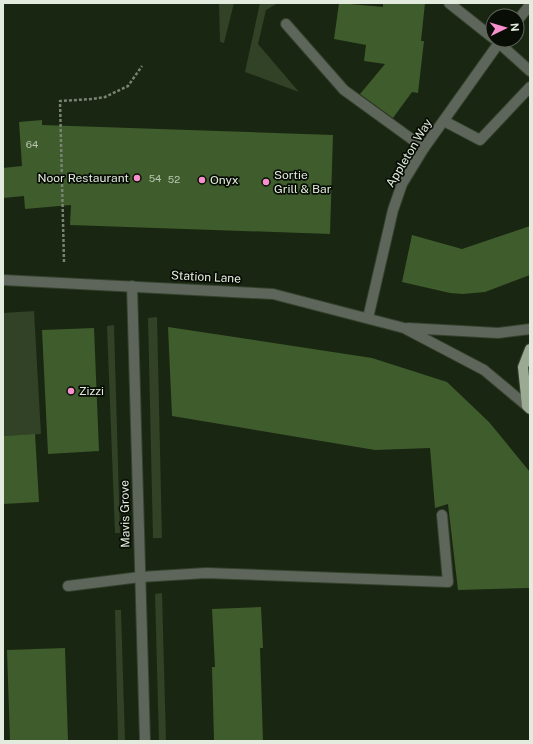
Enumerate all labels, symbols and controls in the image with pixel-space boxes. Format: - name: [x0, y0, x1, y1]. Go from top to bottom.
- north arrow: [485, 8, 525, 48]
- text: N: [509, 22, 521, 32]
- street label: Appleton Way: [383, 116, 435, 190]
- house number: 64: [26, 138, 38, 150]
- place label: Sortie Grill & Bar: [274, 168, 332, 196]
- place label: Noor Restaurant: [37, 171, 129, 185]
- house number: 54: [149, 172, 161, 184]
- marker: Noor Restaurant: [132, 173, 142, 183]
- house number: 52: [168, 173, 180, 185]
- place label: Onyx: [210, 173, 239, 187]
- marker: Onyx: [197, 175, 207, 185]
- marker: Sortie Grill & Bar: [261, 177, 271, 187]
- street label: Station Lane: [171, 268, 242, 286]
- place label: Zizzi: [79, 384, 104, 398]
- marker: Zizzi: [66, 386, 76, 396]
- street label: Mavis Grove: [117, 480, 133, 548]

